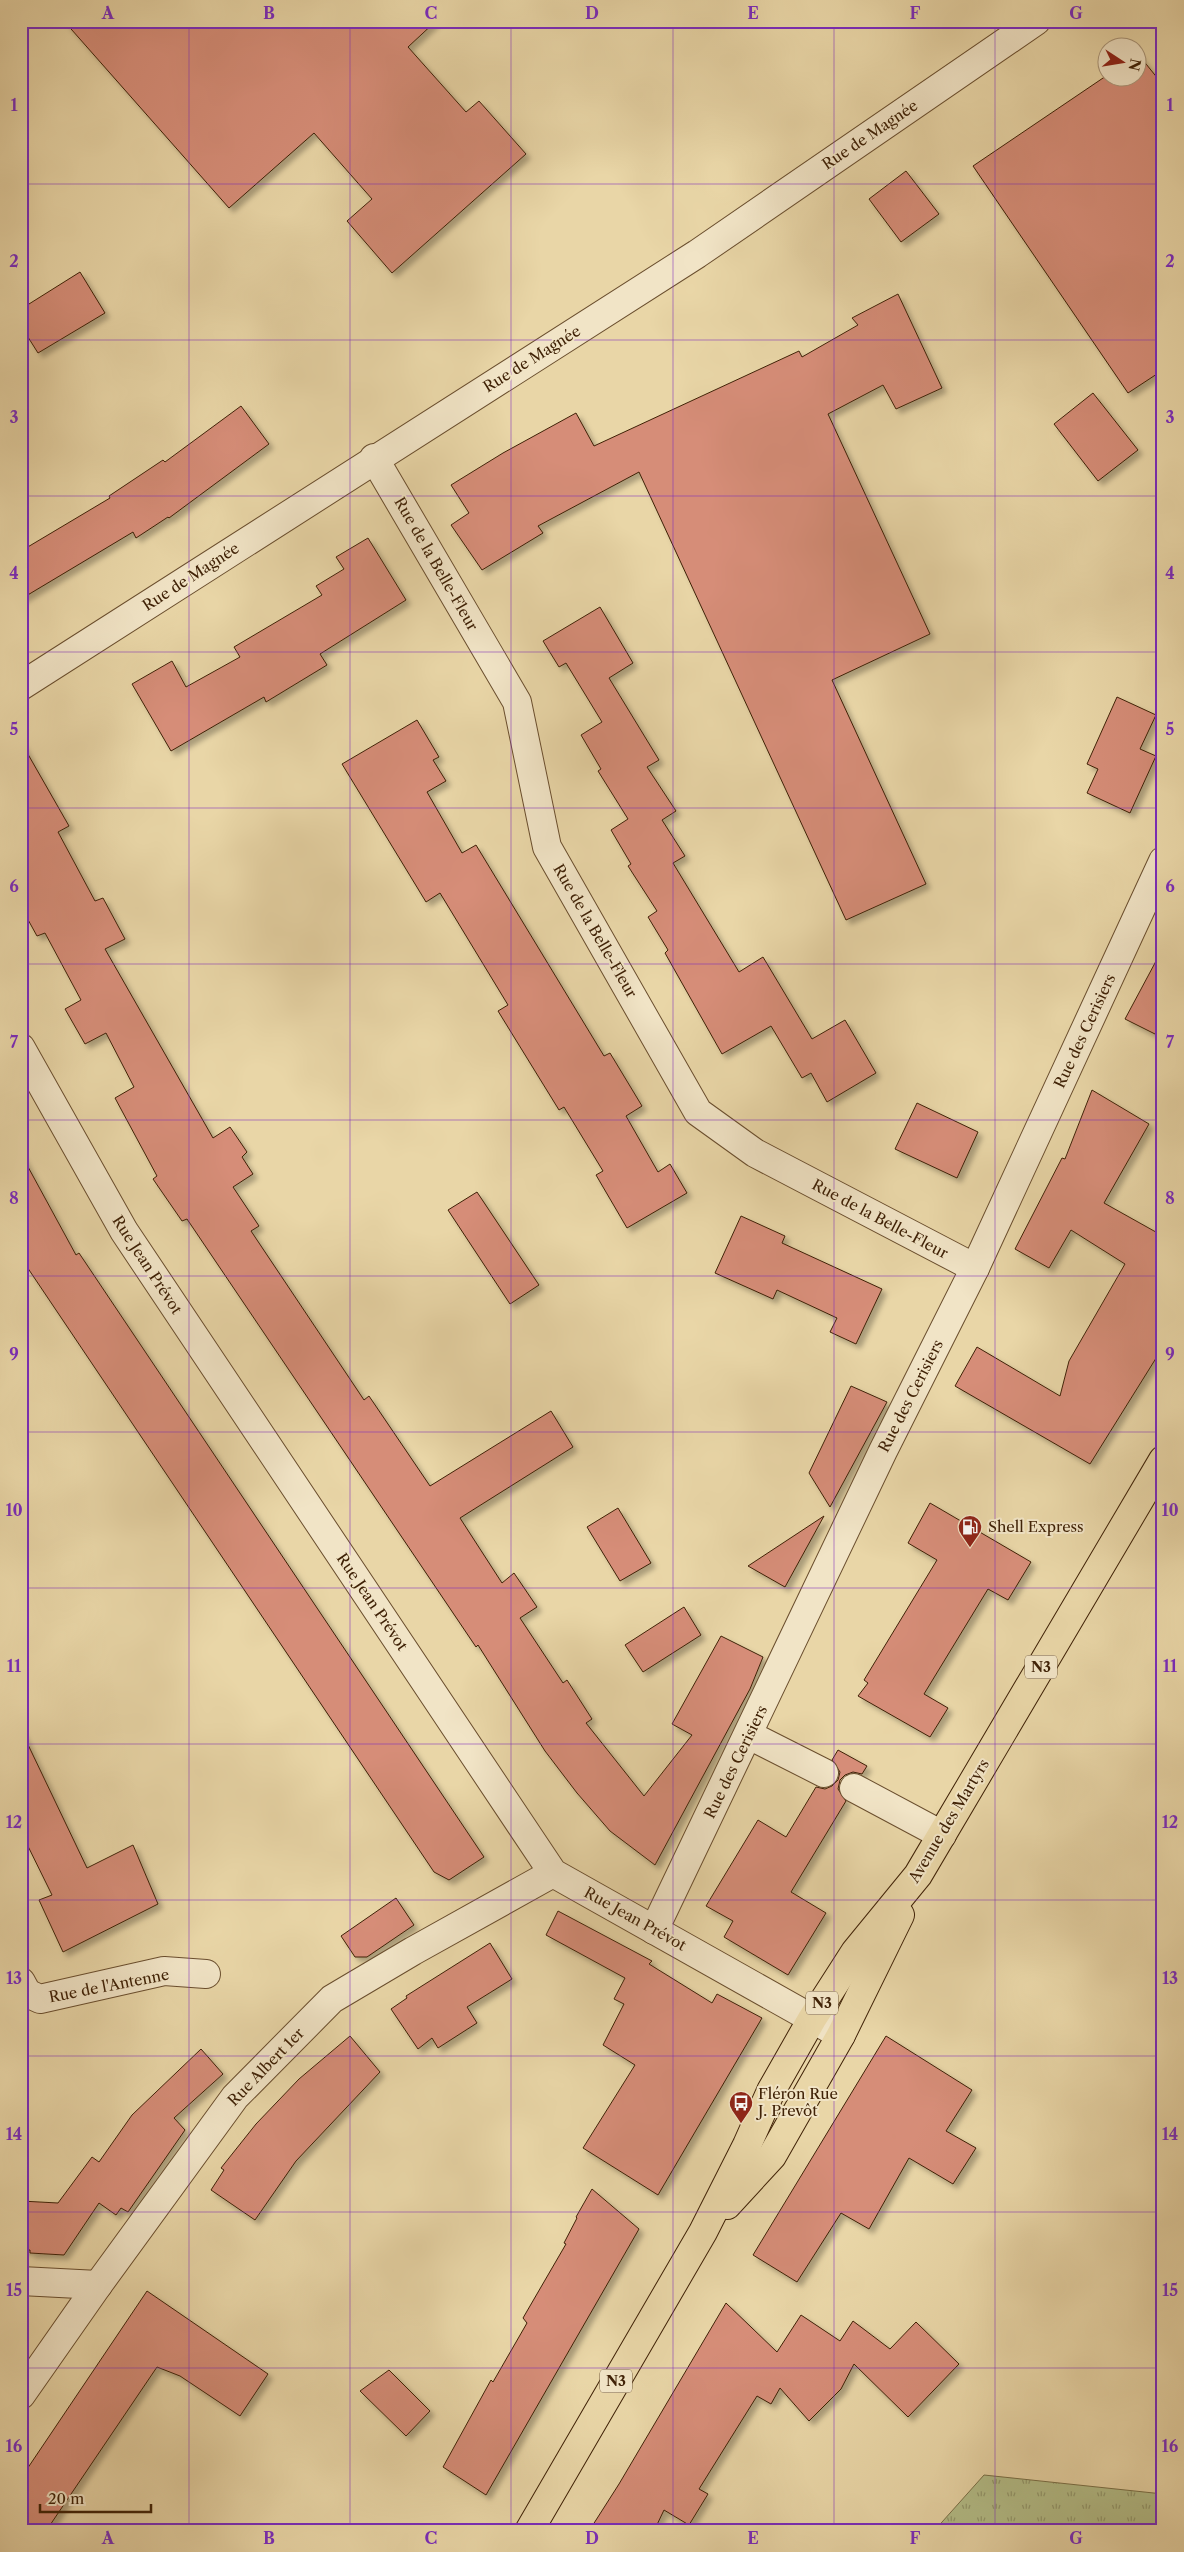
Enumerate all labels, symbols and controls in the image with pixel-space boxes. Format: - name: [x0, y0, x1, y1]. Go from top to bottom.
- text: A: [101, 3, 115, 23]
- text: B: [263, 3, 275, 23]
- text: C: [425, 3, 437, 23]
- text: D: [585, 3, 599, 23]
- text: E: [747, 3, 759, 23]
- text: F: [910, 3, 921, 23]
- text: G: [1069, 3, 1083, 23]
- north arrow: [1096, 38, 1146, 88]
- text: N: [1125, 57, 1145, 73]
- text: 1: [10, 95, 18, 115]
- text: 1: [1166, 95, 1174, 115]
- street label: Rue de Magnée: [818, 96, 921, 174]
- text: 2: [9, 251, 19, 271]
- text: 2: [1165, 251, 1175, 271]
- street label: Rue de Magnée: [480, 321, 584, 396]
- text: 3: [9, 407, 19, 427]
- text: 3: [1165, 407, 1175, 427]
- street label: Rue de la Belle-Fleur: [390, 493, 483, 635]
- street label: Rue de Magnée: [139, 538, 243, 615]
- text: 4: [9, 563, 19, 583]
- text: 4: [1165, 563, 1175, 583]
- text: 5: [10, 719, 19, 739]
- text: 5: [1166, 719, 1175, 739]
- street label: Rue de la Belle-Fleur: [549, 860, 642, 1002]
- text: 6: [9, 876, 19, 896]
- text: 6: [1165, 876, 1175, 896]
- street label: Rue des Cerisiers: [1050, 971, 1119, 1091]
- text: 7: [10, 1032, 19, 1052]
- text: 7: [1166, 1032, 1175, 1052]
- street label: Rue de la Belle-Fleur: [809, 1175, 952, 1263]
- text: 8: [9, 1188, 19, 1208]
- text: 8: [1165, 1188, 1175, 1208]
- street label: Rue Jean Prévot: [108, 1212, 187, 1318]
- street label: Rue des Cerisiers: [874, 1336, 947, 1455]
- text: 9: [9, 1344, 19, 1364]
- text: 9: [1165, 1344, 1175, 1364]
- text: 10: [5, 1500, 23, 1520]
- text: 10: [1161, 1500, 1179, 1520]
- fuel station icon: Shell Express: [957, 1514, 983, 1548]
- place label: Shell Express: [988, 1517, 1084, 1536]
- street label: Rue Jean Prévot: [333, 1549, 412, 1655]
- road number: N3: [1025, 1655, 1057, 1678]
- text: 11: [7, 1656, 22, 1676]
- text: 11: [1163, 1656, 1178, 1676]
- street label: Rue des Cerisiers: [700, 1702, 771, 1822]
- street label: Avenue des Martyrs: [904, 1755, 993, 1887]
- text: 12: [6, 1812, 22, 1832]
- text: 12: [1162, 1812, 1178, 1832]
- street label: Rue Jean Prévot: [581, 1883, 690, 1955]
- street label: Rue de l'Antenne: [47, 1965, 171, 2007]
- text: 13: [6, 1968, 22, 1988]
- text: 13: [1162, 1968, 1178, 1988]
- road number: N3: [806, 1992, 838, 2015]
- street label: Rue Albert 1er: [223, 2023, 308, 2110]
- place label: Fléron Rue J. Prevôt: [756, 2084, 838, 2120]
- bus stop icon: Fléron Rue J. Prevôt: [728, 2090, 754, 2124]
- text: 14: [6, 2124, 22, 2144]
- text: 14: [1162, 2124, 1178, 2144]
- text: 15: [6, 2280, 22, 2300]
- text: 15: [1162, 2280, 1178, 2300]
- road number: N3: [600, 2370, 632, 2392]
- text: 16: [6, 2436, 23, 2456]
- text: 16: [1162, 2436, 1179, 2456]
- scale bar: [40, 2482, 151, 2514]
- text: 20 m: [48, 2489, 84, 2508]
- text: A: [101, 2528, 115, 2548]
- text: B: [263, 2528, 275, 2548]
- text: C: [425, 2528, 437, 2548]
- text: D: [585, 2528, 599, 2548]
- text: E: [747, 2528, 759, 2548]
- text: F: [910, 2528, 921, 2548]
- text: G: [1069, 2528, 1083, 2548]

